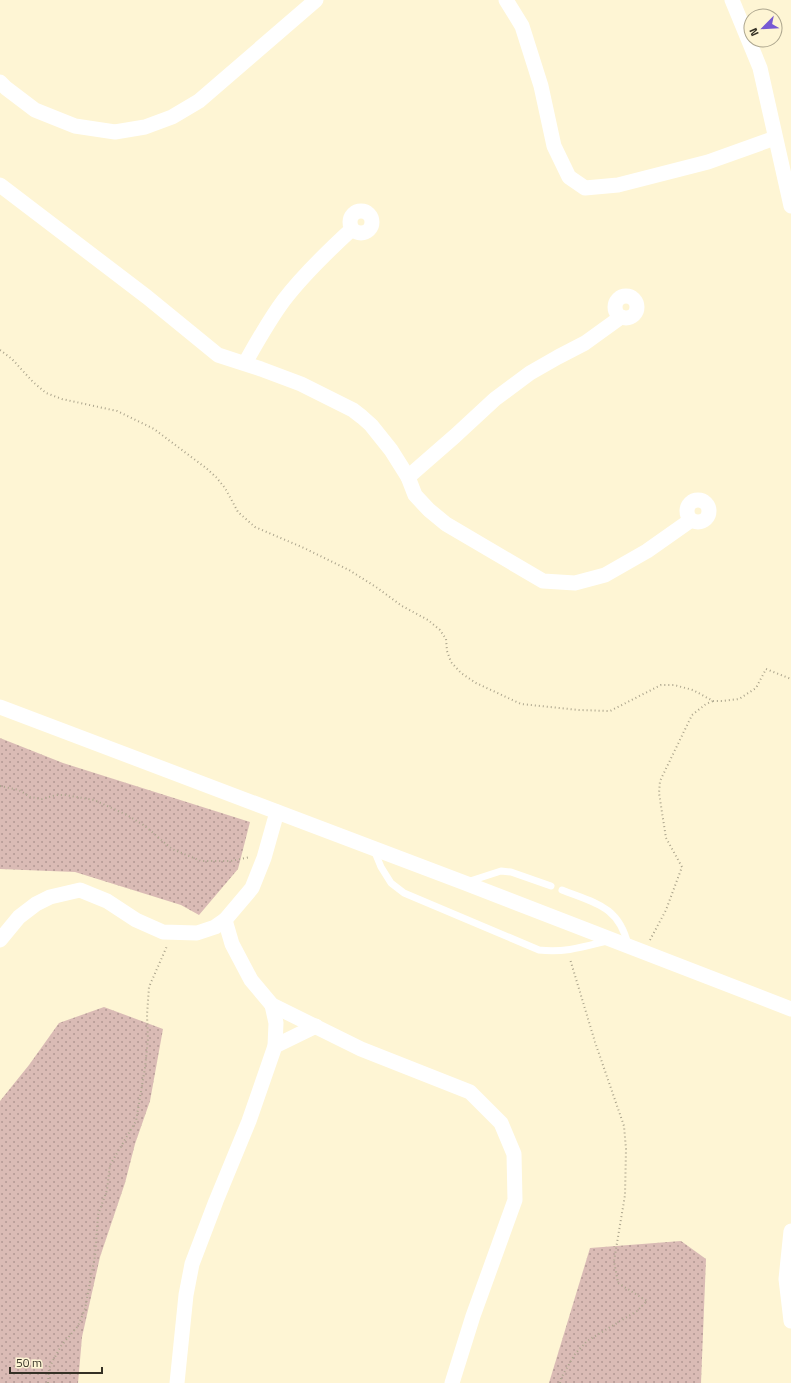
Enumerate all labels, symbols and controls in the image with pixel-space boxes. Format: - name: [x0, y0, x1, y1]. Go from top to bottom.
- north arrow: [743, 8, 783, 48]
- text: N: [745, 25, 763, 39]
- scale bar: [10, 1349, 102, 1375]
- text: 50 m: [16, 1353, 42, 1372]

